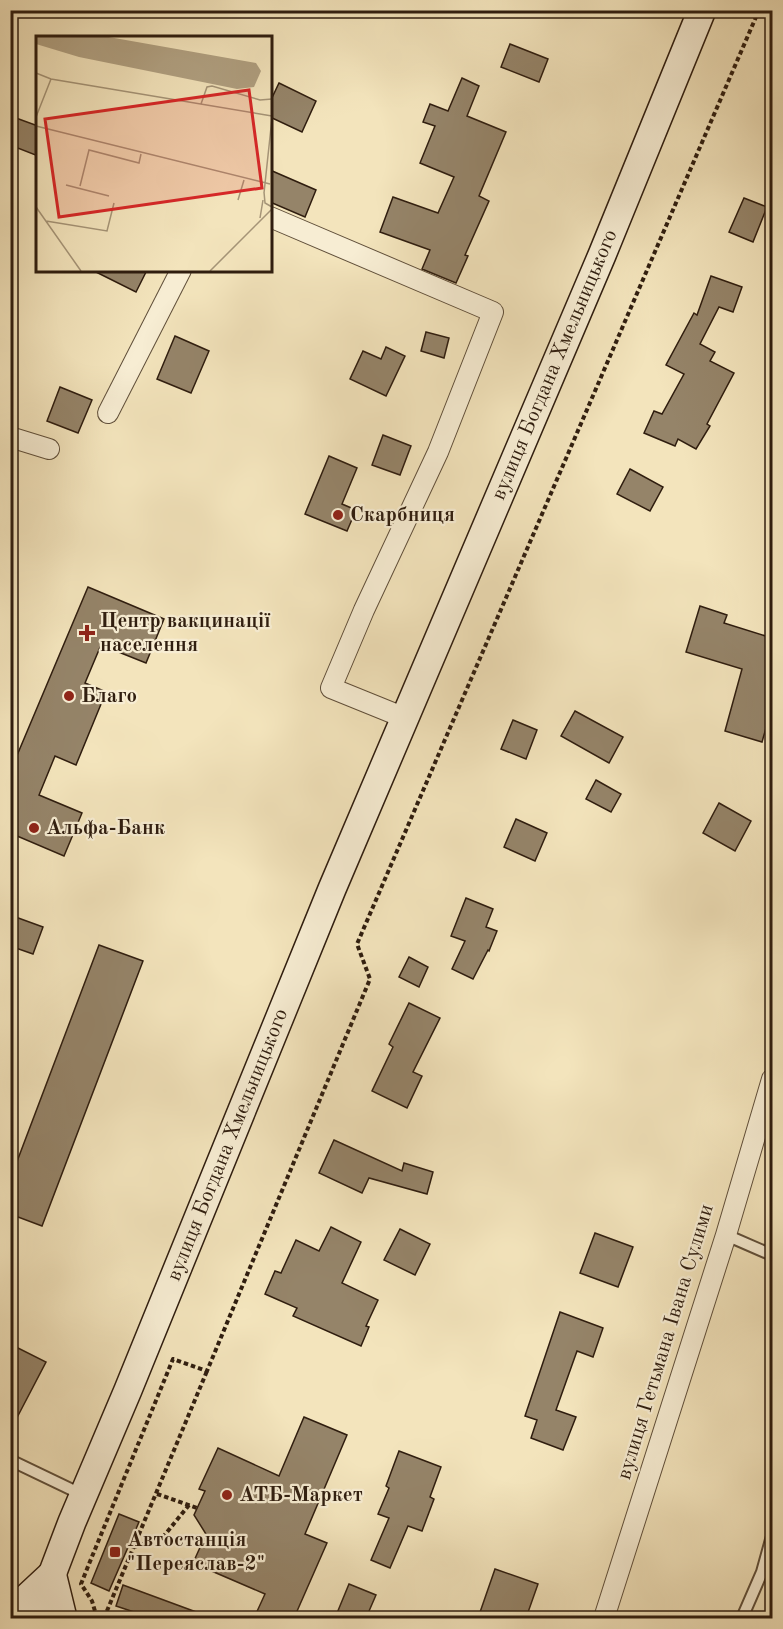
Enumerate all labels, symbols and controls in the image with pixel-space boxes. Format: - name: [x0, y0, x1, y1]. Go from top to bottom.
- inset map: [36, 36, 272, 272]
- street label: вулиця Богдана Хмельницького: [488, 227, 622, 503]
- place label: Скарбниця: [350, 505, 455, 526]
- marker: Скарбниця: [331, 508, 345, 522]
- place label: Центр вакцинації населення: [100, 611, 271, 656]
- marker: Центр вакцинації населення: [78, 624, 96, 642]
- place label: Благо: [81, 686, 137, 707]
- marker: Благо: [62, 689, 76, 703]
- place label: Альфа-Банк: [46, 818, 165, 839]
- marker: Альфа-Банк: [27, 821, 41, 835]
- street label: вулиця Богдана Хмельницького: [164, 1006, 292, 1284]
- street label: вулиця Гетьмана Івана Сулими: [614, 1202, 718, 1482]
- place label: АТБ-Маркет: [239, 1485, 363, 1506]
- marker: АТБ-Маркет: [220, 1488, 234, 1502]
- place label: Автостанція "Переяслав-2": [127, 1530, 265, 1575]
- marker: Автостанція "Переяслав-2": [108, 1545, 122, 1559]

